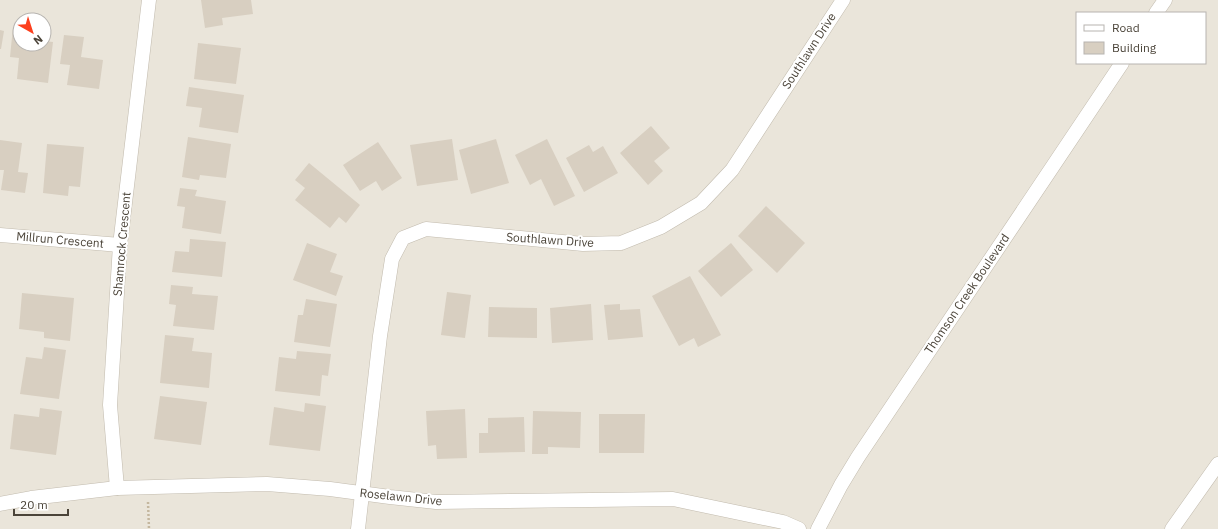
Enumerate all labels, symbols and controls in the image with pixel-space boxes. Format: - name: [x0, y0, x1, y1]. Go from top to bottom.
- street label: Southlawn Drive: [778, 9, 839, 92]
- north arrow: [12, 12, 52, 52]
- legend: [1076, 12, 1206, 64]
- text: Road: [1112, 20, 1140, 35]
- text: N: [31, 32, 46, 48]
- text: Building: [1112, 40, 1157, 55]
- street label: Shamrock Crescent: [109, 191, 134, 297]
- street label: Millrun Crescent: [16, 228, 104, 251]
- street label: Southlawn Drive: [506, 229, 595, 250]
- street label: Thomson Creek Boulevard: [921, 231, 1012, 357]
- street label: Roselawn Drive: [359, 485, 444, 508]
- scale bar: [14, 491, 68, 517]
- text: 20 m: [20, 497, 48, 512]

